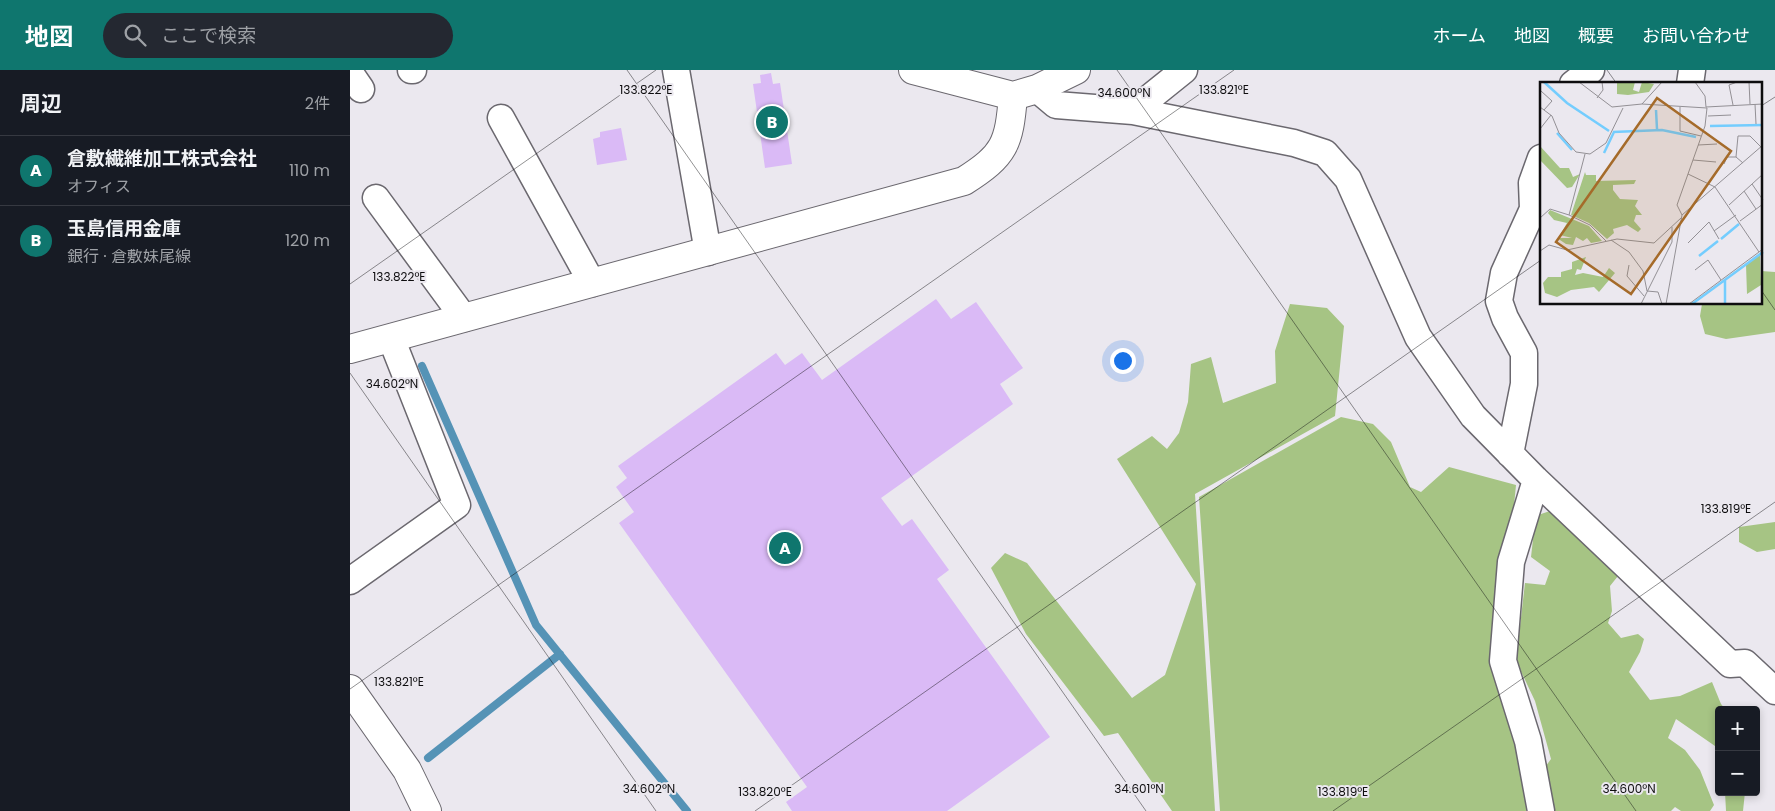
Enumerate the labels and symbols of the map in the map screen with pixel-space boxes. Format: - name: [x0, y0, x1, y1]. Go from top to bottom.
- text: 133.822°E: [620, 81, 672, 98]
- text: 133.821°E: [1199, 81, 1249, 98]
- inset map: [1540, 82, 1762, 305]
- text: 34.600°N: [1097, 84, 1151, 101]
- pin: B: [756, 103, 788, 141]
- text: 133.822°E: [373, 268, 425, 285]
- your location: [1110, 348, 1136, 374]
- text: 34.602°N: [366, 375, 418, 392]
- text: 133.819°E: [1701, 500, 1751, 517]
- pin: A: [769, 529, 801, 567]
- text: 133.821°E: [374, 673, 424, 690]
- text: 34.602°N: [623, 780, 675, 797]
- text: 34.601°N: [1114, 780, 1164, 797]
- text: 34.600°N: [1602, 780, 1656, 797]
- text: 133.820°E: [738, 783, 792, 800]
- text: 133.819°E: [1318, 783, 1368, 800]

